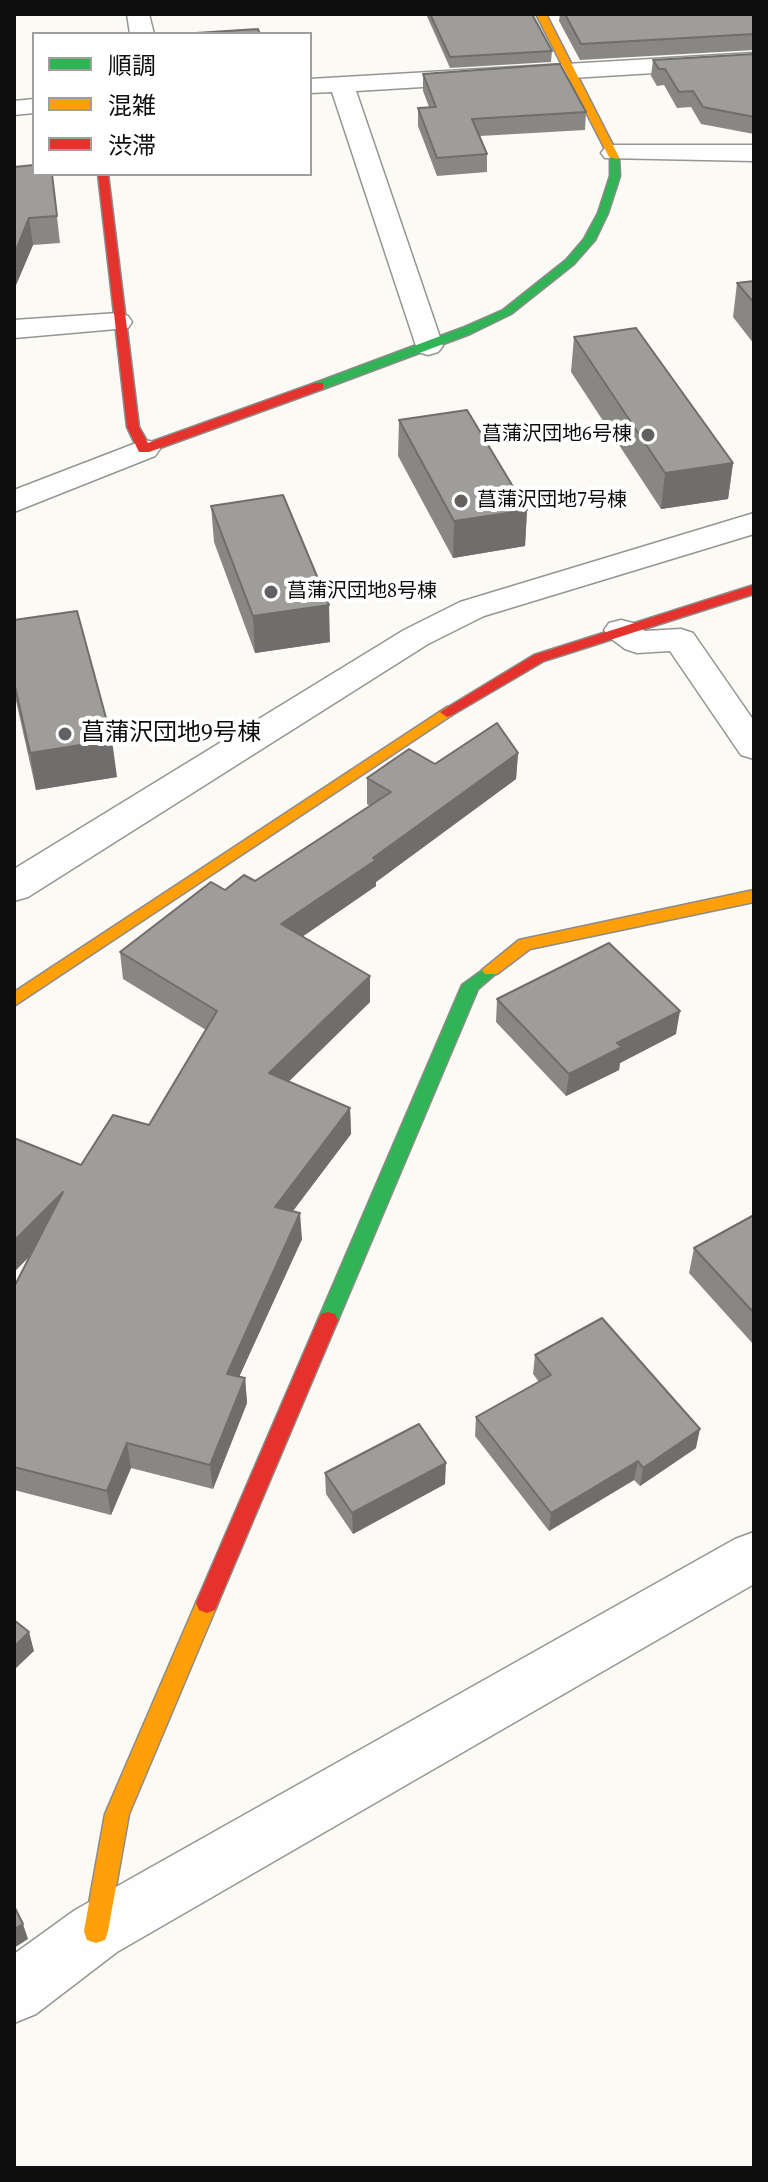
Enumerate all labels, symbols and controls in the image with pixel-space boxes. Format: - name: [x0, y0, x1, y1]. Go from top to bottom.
- legend: [32, 32, 312, 176]
- text: 順調: [108, 49, 156, 82]
- text: 混雑: [108, 89, 156, 122]
- text: 渋滞: [108, 129, 156, 162]
- place label: 菖蒲沢団地6号棟: [482, 423, 632, 447]
- marker: 菖蒲沢団地6号棟: [639, 426, 657, 444]
- place label: 菖蒲沢団地7号棟: [477, 489, 627, 513]
- marker: 菖蒲沢団地7号棟: [452, 492, 470, 510]
- place label: 菖蒲沢団地8号棟: [287, 580, 437, 604]
- marker: 菖蒲沢団地8号棟: [262, 583, 280, 601]
- place label: 菖蒲沢団地9号棟: [81, 720, 261, 748]
- marker: 菖蒲沢団地9号棟: [56, 725, 74, 743]

